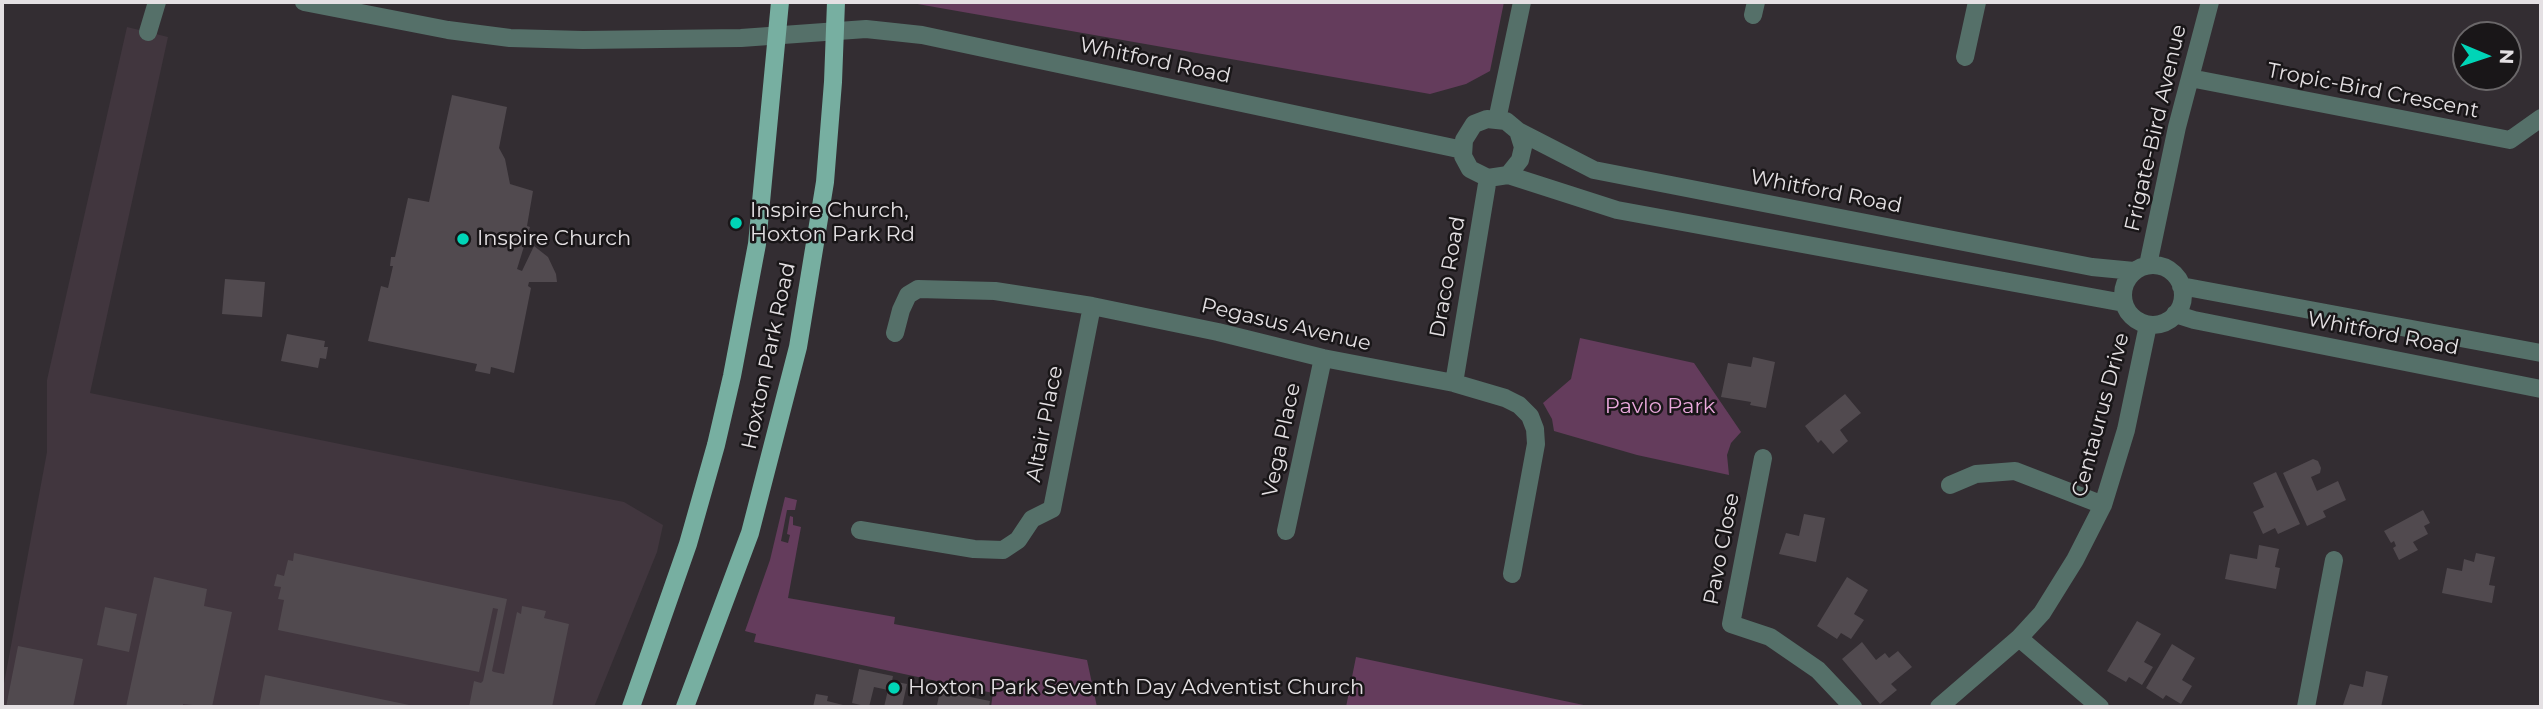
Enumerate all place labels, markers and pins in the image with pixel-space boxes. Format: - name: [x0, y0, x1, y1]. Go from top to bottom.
- place label: Inspire Church, Hoxton Park Rd: [750, 198, 915, 248]
- marker: Inspire Church, Hoxton Park Rd: [728, 215, 744, 231]
- place label: Inspire Church: [477, 226, 631, 252]
- marker: Inspire Church: [455, 231, 471, 247]
- place label: Hoxton Park Seventh Day Adventist Church: [908, 675, 1364, 701]
- marker: Hoxton Park Seventh Day Adventist Church: [886, 680, 902, 696]

